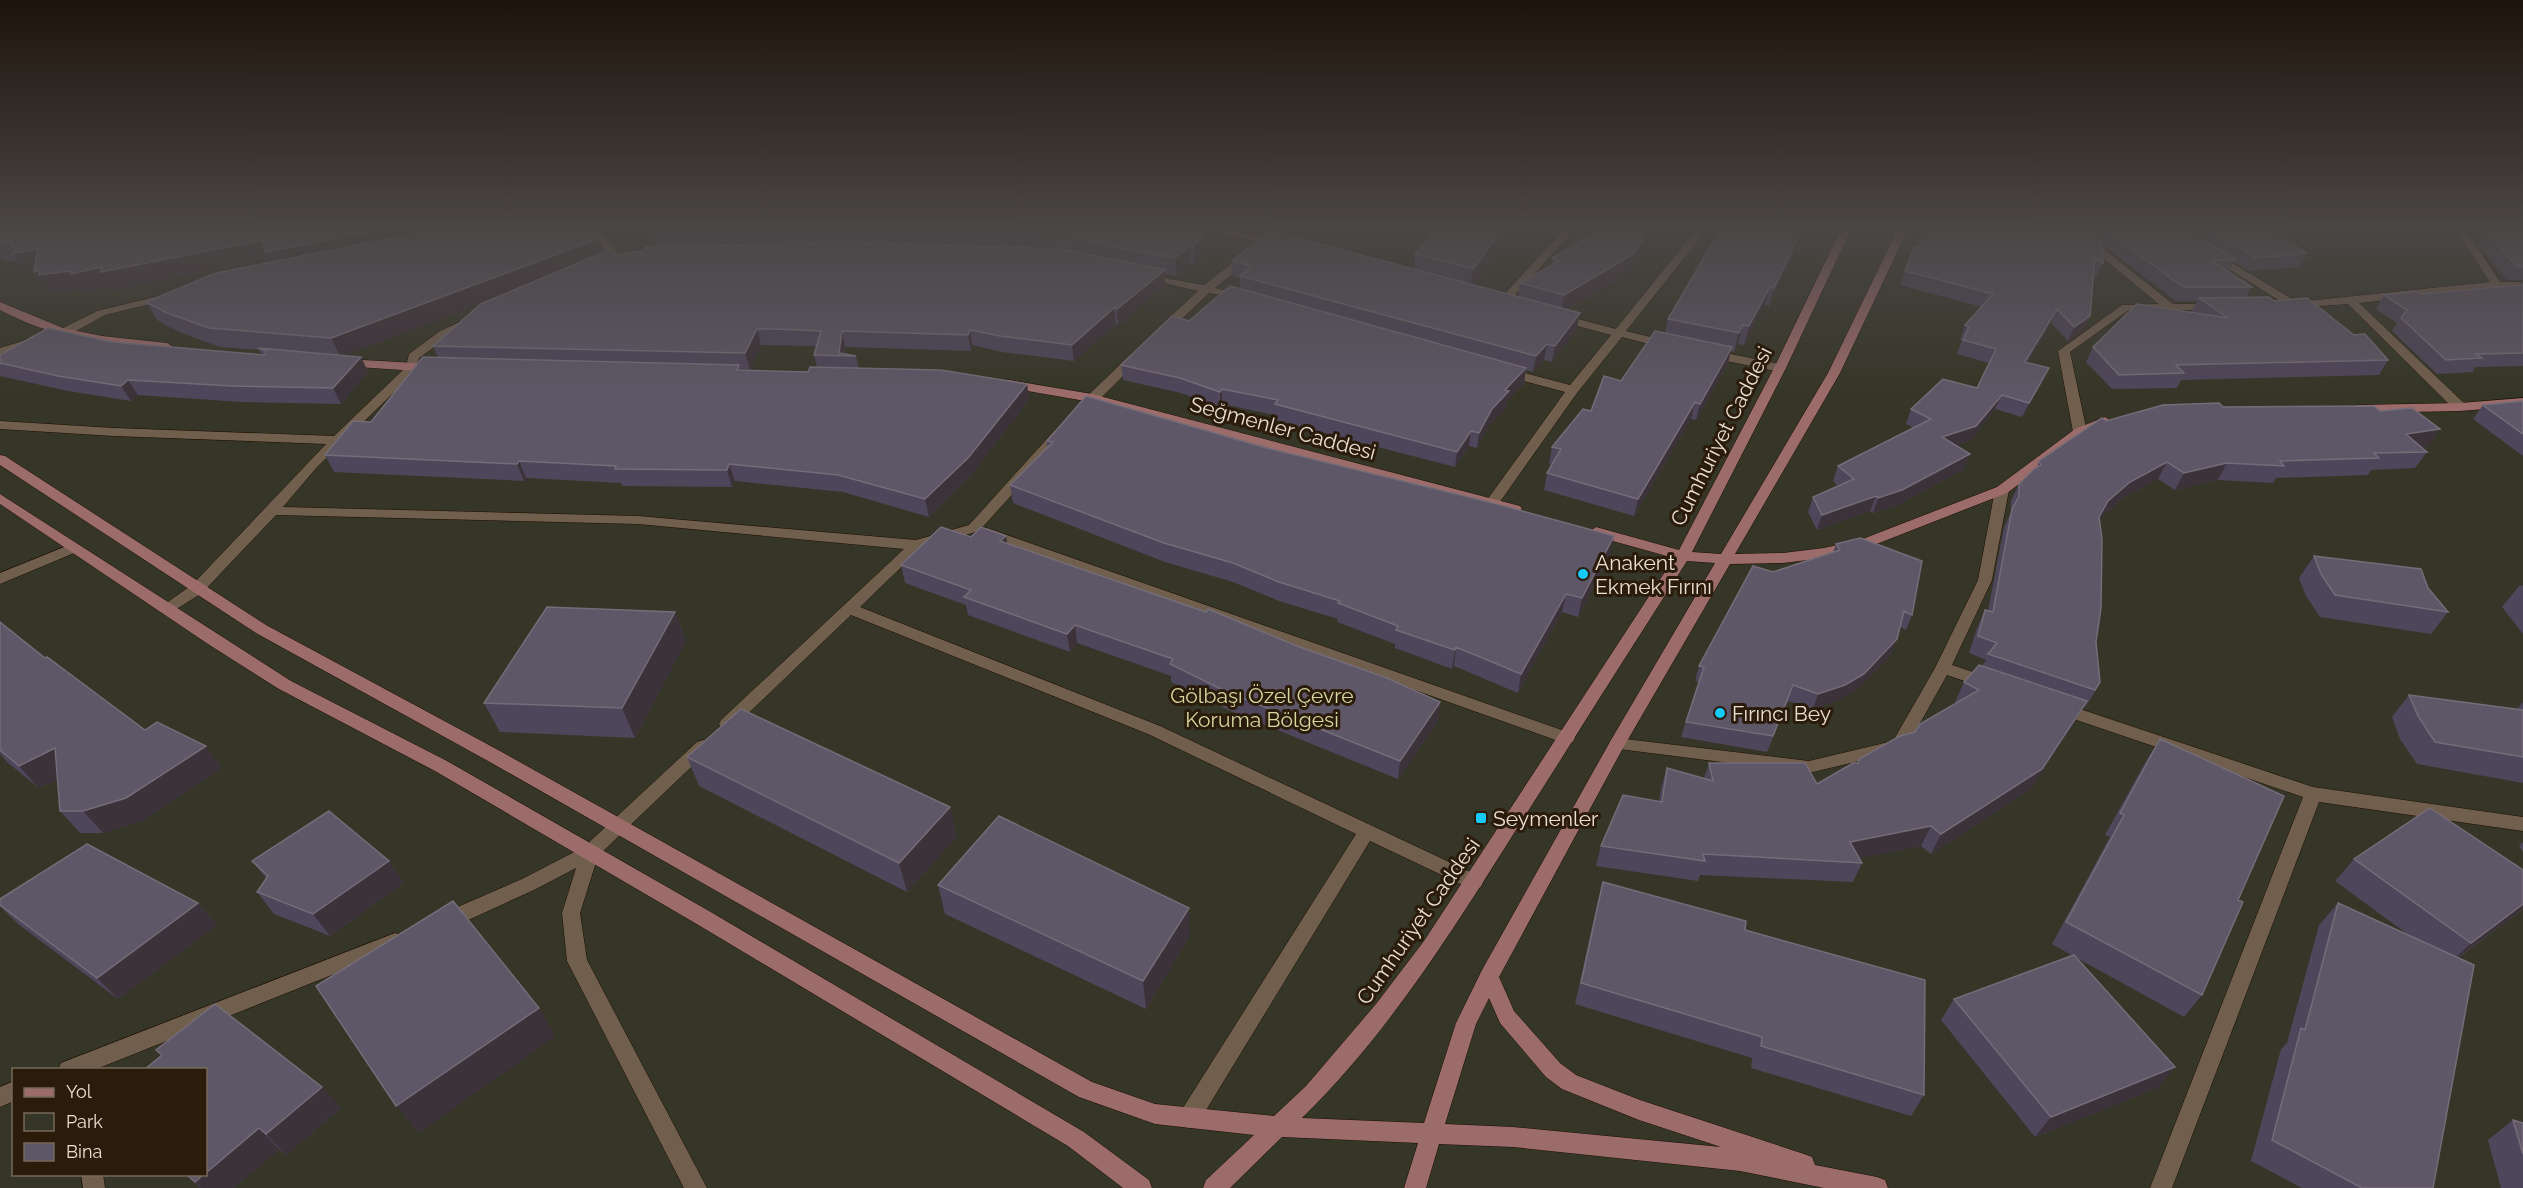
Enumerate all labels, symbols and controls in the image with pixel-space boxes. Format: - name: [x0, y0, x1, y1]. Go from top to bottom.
- street label: Cumhuriyet Caddesi: [1665, 342, 1777, 530]
- street label: Seğmenler Caddesi: [1187, 391, 1379, 465]
- place label: Anakent Ekmek Fırını: [1595, 550, 1712, 599]
- marker: Anakent Ekmek Fırını: [1576, 567, 1590, 581]
- park label: Gölbaşı Özel Çevre Koruma Bölgesi: [1170, 683, 1354, 732]
- place label: Fırıncı Bey: [1732, 701, 1831, 726]
- marker: Fırıncı Bey: [1713, 706, 1727, 720]
- place label: Seymenler: [1493, 806, 1599, 831]
- marker: Seymenler: [1474, 811, 1488, 825]
- street label: Cumhuriyet Caddesi: [1351, 833, 1485, 1009]
- legend: [12, 1068, 207, 1176]
- text: Yol: [66, 1081, 92, 1102]
- text: Park: [66, 1111, 103, 1132]
- text: Bina: [66, 1141, 102, 1162]

